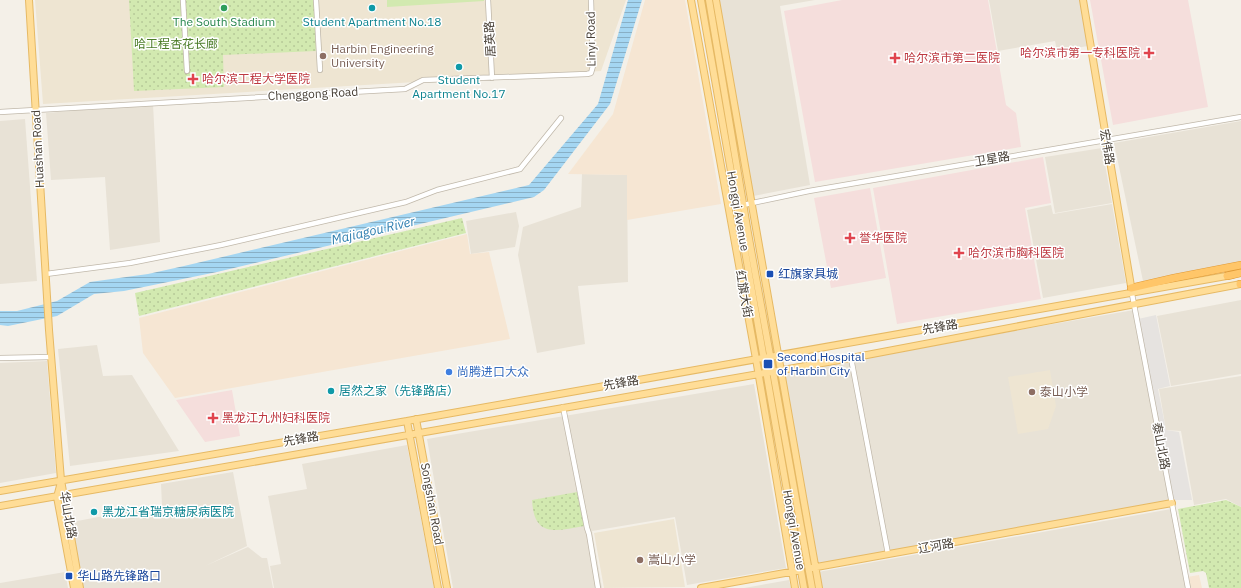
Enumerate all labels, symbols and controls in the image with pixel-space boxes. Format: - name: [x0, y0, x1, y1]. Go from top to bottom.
- marker: The South Stadium: [219, 3, 229, 13]
- marker: Student Apartment No.18: [367, 3, 377, 13]
- street label: Linyi Road: [583, 11, 598, 67]
- place label: The South Stadium: [173, 14, 275, 29]
- place label: Student Apartment No.18: [303, 14, 441, 29]
- street label: 居英路: [481, 21, 498, 57]
- park label: 哈工程杏花长廊: [134, 36, 218, 51]
- place label: Harbin Engineering University: [331, 41, 434, 70]
- place label: 哈尔滨市第一专科医院: [1020, 45, 1140, 60]
- marker: 哈尔滨市第一专科医院: [1143, 47, 1155, 59]
- place label: 哈尔滨市第二医院: [904, 50, 1000, 65]
- marker: Harbin Engineering University: [318, 51, 328, 61]
- marker: 哈尔滨市第二医院: [889, 52, 901, 64]
- marker: Student Apartment No.17: [454, 62, 464, 72]
- place label: 哈尔滨工程大学医院: [202, 71, 310, 86]
- place label: Student Apartment No.17: [412, 72, 506, 101]
- marker: 哈尔滨工程大学医院: [187, 73, 199, 85]
- street label: Chenggong Road: [267, 84, 359, 103]
- street label: Huashan Road: [28, 110, 47, 188]
- street label: 宏伟路: [1097, 128, 1118, 166]
- street label: 卫星路: [973, 148, 1011, 169]
- street label: Hongqi Avenue: [724, 170, 753, 253]
- water label: Majiagou River: [330, 212, 418, 248]
- place label: 誉华医院: [859, 230, 907, 245]
- marker: 誉华医院: [844, 232, 856, 244]
- place label: 哈尔滨市胸科医院: [968, 245, 1064, 260]
- marker: 哈尔滨市胸科医院: [953, 247, 965, 259]
- place label: 红旗家具城: [778, 266, 838, 281]
- street label: 红旗大街: [733, 269, 756, 319]
- marker: 红旗家具城: [765, 269, 775, 279]
- street label: 先锋路: [921, 316, 959, 337]
- place label: Second Hospital of Harbin City: [777, 349, 865, 378]
- marker: Second Hospital of Harbin City: [762, 358, 774, 370]
- place label: 尚腾进口大众: [457, 364, 529, 379]
- marker: 尚腾进口大众: [444, 367, 454, 377]
- street label: 先锋路: [602, 372, 640, 393]
- place label: 居然之家（先锋路店）: [339, 383, 459, 398]
- place label: 泰山小学: [1040, 384, 1088, 399]
- marker: 居然之家（先锋路店）: [326, 386, 336, 396]
- marker: 泰山小学: [1027, 387, 1037, 397]
- place label: 黑龙江九州妇科医院: [222, 410, 330, 425]
- marker: 黑龙江九州妇科医院: [207, 412, 219, 424]
- street label: 泰山北路: [1150, 421, 1173, 471]
- street label: 先锋路: [282, 428, 320, 449]
- street label: Songshan Road: [418, 462, 447, 546]
- street label: Hongqi Avenue: [780, 489, 809, 572]
- street label: 华山北路: [57, 490, 80, 540]
- place label: 黑龙江省瑞京糖尿病医院: [102, 504, 234, 519]
- marker: 黑龙江省瑞京糖尿病医院: [89, 507, 99, 517]
- street label: 辽河路: [917, 535, 955, 556]
- place label: 嵩山小学: [648, 552, 696, 567]
- marker: 嵩山小学: [635, 555, 645, 565]
- place label: 华山路先锋路口: [77, 568, 161, 583]
- marker: 华山路先锋路口: [64, 571, 74, 581]

